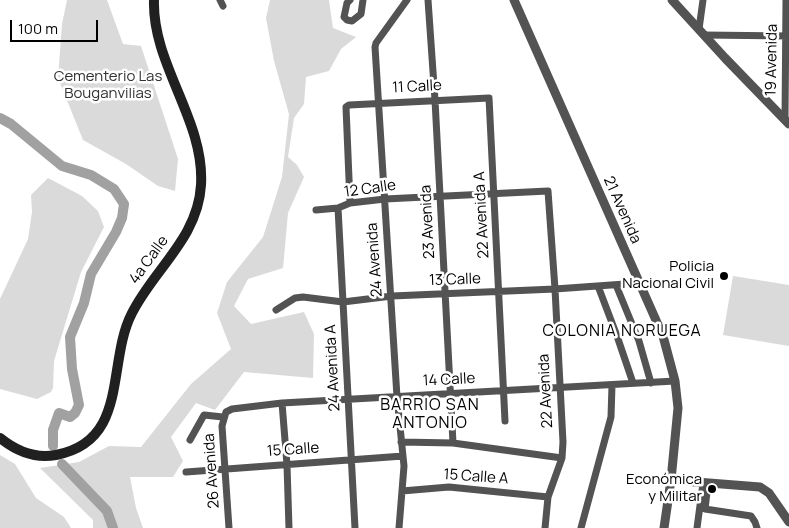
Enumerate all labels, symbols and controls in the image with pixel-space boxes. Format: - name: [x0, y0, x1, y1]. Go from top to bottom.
- scale bar: [12, 10, 100, 42]
- text: 100 m: [18, 18, 58, 39]
- street label: 19 Avenida: [762, 24, 782, 96]
- park label: Cementerio Las Bouganvilias: [54, 68, 162, 103]
- street label: 11 Calle: [392, 77, 442, 97]
- street label: 22 Avenida A: [471, 171, 493, 259]
- street label: 21 Avenida: [599, 174, 645, 246]
- street label: 12 Calle: [343, 176, 397, 202]
- street label: 23 Avenida: [417, 184, 439, 260]
- street label: 24 Avenida: [363, 222, 387, 298]
- street label: 4a Calle: [126, 232, 172, 288]
- place label: Policia Nacional Civil: [622, 258, 714, 293]
- street label: 13 Calle: [429, 270, 481, 290]
- marker: Policia Nacional Civil: [718, 270, 730, 282]
- district label: COLONIA NORUEGA: [541, 322, 703, 342]
- street label: 24 Avenida A: [322, 324, 344, 412]
- street label: 22 Avenida: [535, 353, 557, 429]
- street label: 14 Calle: [422, 370, 476, 390]
- district label: BARRIO SAN ANTONIO: [379, 396, 481, 434]
- street label: 26 Avenida: [200, 433, 224, 509]
- street label: 15 Calle: [266, 439, 320, 461]
- street label: 15 Calle A: [443, 466, 509, 488]
- place label: Económica y Militar: [626, 471, 702, 506]
- marker: Económica y Militar: [706, 483, 718, 495]

